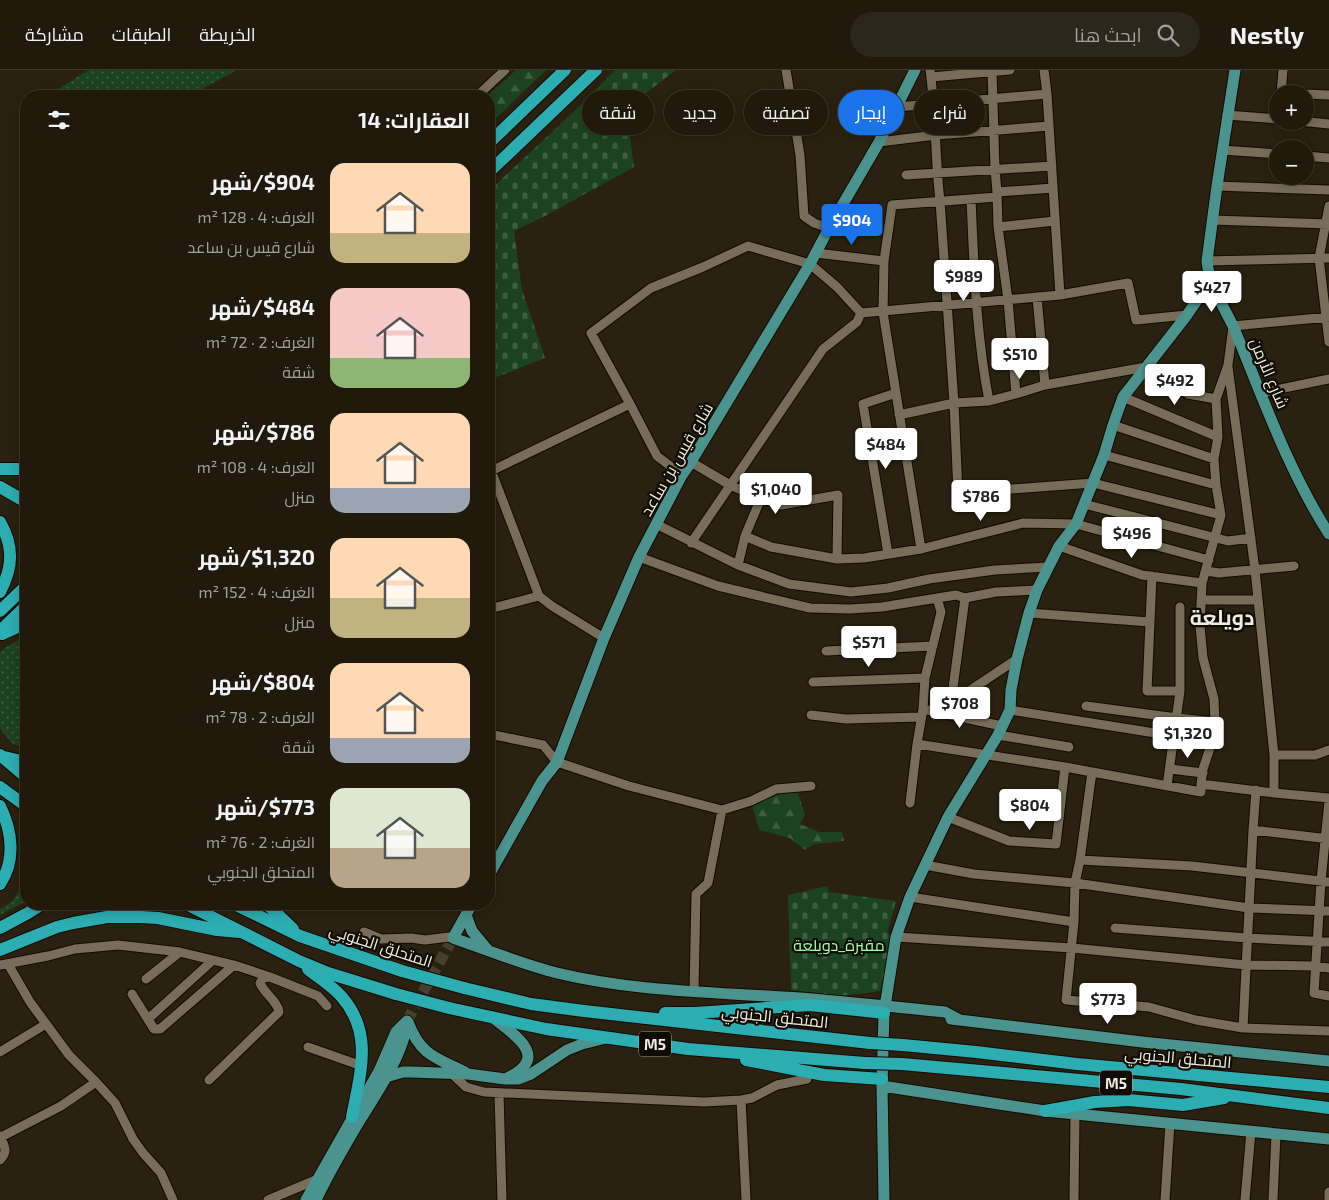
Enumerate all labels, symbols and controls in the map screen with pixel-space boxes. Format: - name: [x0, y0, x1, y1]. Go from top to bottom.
- search box: [850, 12, 1200, 57]
- text: Nestly: [1230, 20, 1304, 49]
- icon: search: [1154, 21, 1182, 49]
- text: مشاركة: [25, 23, 84, 45]
- text: الطبقات: [112, 23, 171, 45]
- text: الخريطة: [199, 23, 256, 45]
- text: ابحث هنا: [1074, 23, 1142, 46]
- map controls: [1269, 85, 1314, 185]
- button: +: [1269, 85, 1314, 130]
- chip: شقة: [582, 90, 654, 135]
- chip: جديد: [664, 90, 734, 135]
- chip: تصفية: [744, 90, 828, 135]
- chip: إيجار: [838, 90, 904, 135]
- chip: شراء: [914, 90, 985, 135]
- icon: filters: [45, 106, 73, 134]
- text: العقارات: 14: [358, 107, 470, 132]
- button: −: [1269, 140, 1314, 185]
- text: $904/شهر: [211, 169, 315, 194]
- icon: home: [370, 183, 430, 243]
- pin: $904: [822, 204, 882, 246]
- text: الغرف: 4 · 128 m²: [197, 207, 315, 226]
- text: $904: [832, 210, 872, 229]
- text: شارع قيس بن ساعد: [187, 237, 315, 256]
- pin: $989: [934, 260, 994, 302]
- text: $989: [945, 266, 983, 285]
- pin: $427: [1182, 270, 1242, 313]
- text: $427: [1193, 277, 1231, 296]
- text: $484/شهر: [210, 294, 315, 319]
- icon: home: [370, 308, 430, 368]
- text: الغرف: 2 · 72 m²: [206, 332, 315, 351]
- street label: شارع الأرمن: [1244, 335, 1293, 412]
- pin: $510: [990, 338, 1050, 380]
- text: $510: [1002, 344, 1038, 363]
- text: شقة: [282, 362, 315, 381]
- pin: $492: [1145, 364, 1205, 406]
- text: $492: [1156, 370, 1194, 389]
- street label: شارع قيس بن ساعد: [636, 399, 719, 520]
- text: $786/شهر: [214, 419, 315, 444]
- pin: $484: [856, 428, 916, 470]
- icon: home: [370, 433, 430, 493]
- text: $484: [866, 434, 906, 453]
- text: الغرف: 4 · 108 m²: [197, 457, 315, 476]
- pin: $1,040: [735, 472, 817, 515]
- text: $1,040: [751, 479, 801, 498]
- pin: $786: [951, 480, 1011, 522]
- text: $786: [962, 486, 1000, 505]
- text: منزل: [285, 487, 315, 506]
- pin: $496: [1102, 516, 1162, 559]
- text: $496: [1113, 523, 1151, 542]
- text: $1,320/شهر: [199, 544, 315, 569]
- icon: home: [370, 558, 430, 618]
- text: الغرف: 4 · 152 m²: [199, 582, 315, 601]
- district label: دويلعة: [1190, 604, 1254, 631]
- text: منزل: [285, 612, 315, 631]
- pin: $571: [839, 626, 899, 668]
- text: $571: [852, 632, 886, 651]
- text: $804/شهر: [210, 669, 315, 694]
- icon: home: [370, 683, 430, 743]
- pin: $708: [930, 686, 990, 729]
- text: $708: [941, 693, 979, 712]
- text: الغرف: 2 · 78 m²: [205, 707, 315, 726]
- pin: $1,320: [1147, 716, 1229, 759]
- text: $1,320: [1164, 723, 1212, 742]
- text: شقة: [282, 737, 315, 756]
- pin: $804: [1000, 788, 1060, 831]
- text: $773/شهر: [216, 794, 315, 819]
- text: $804: [1010, 795, 1050, 814]
- icon: home: [370, 808, 430, 868]
- text: الغرف: 2 · 76 m²: [206, 832, 315, 851]
- text: المتحلق الجنوبي: [208, 862, 315, 881]
- street label: المتحلق الجنوبي: [325, 919, 435, 975]
- park label: مقبرة_دويلعة: [793, 935, 885, 955]
- pin: $773: [1078, 982, 1138, 1025]
- text: $773: [1090, 989, 1126, 1008]
- street label: المتحلق الجنوبي: [720, 1001, 829, 1036]
- road number: M5: [639, 1032, 671, 1056]
- street label: المتحلق الجنوبي: [1123, 1043, 1232, 1076]
- road number: M5: [1100, 1070, 1132, 1096]

